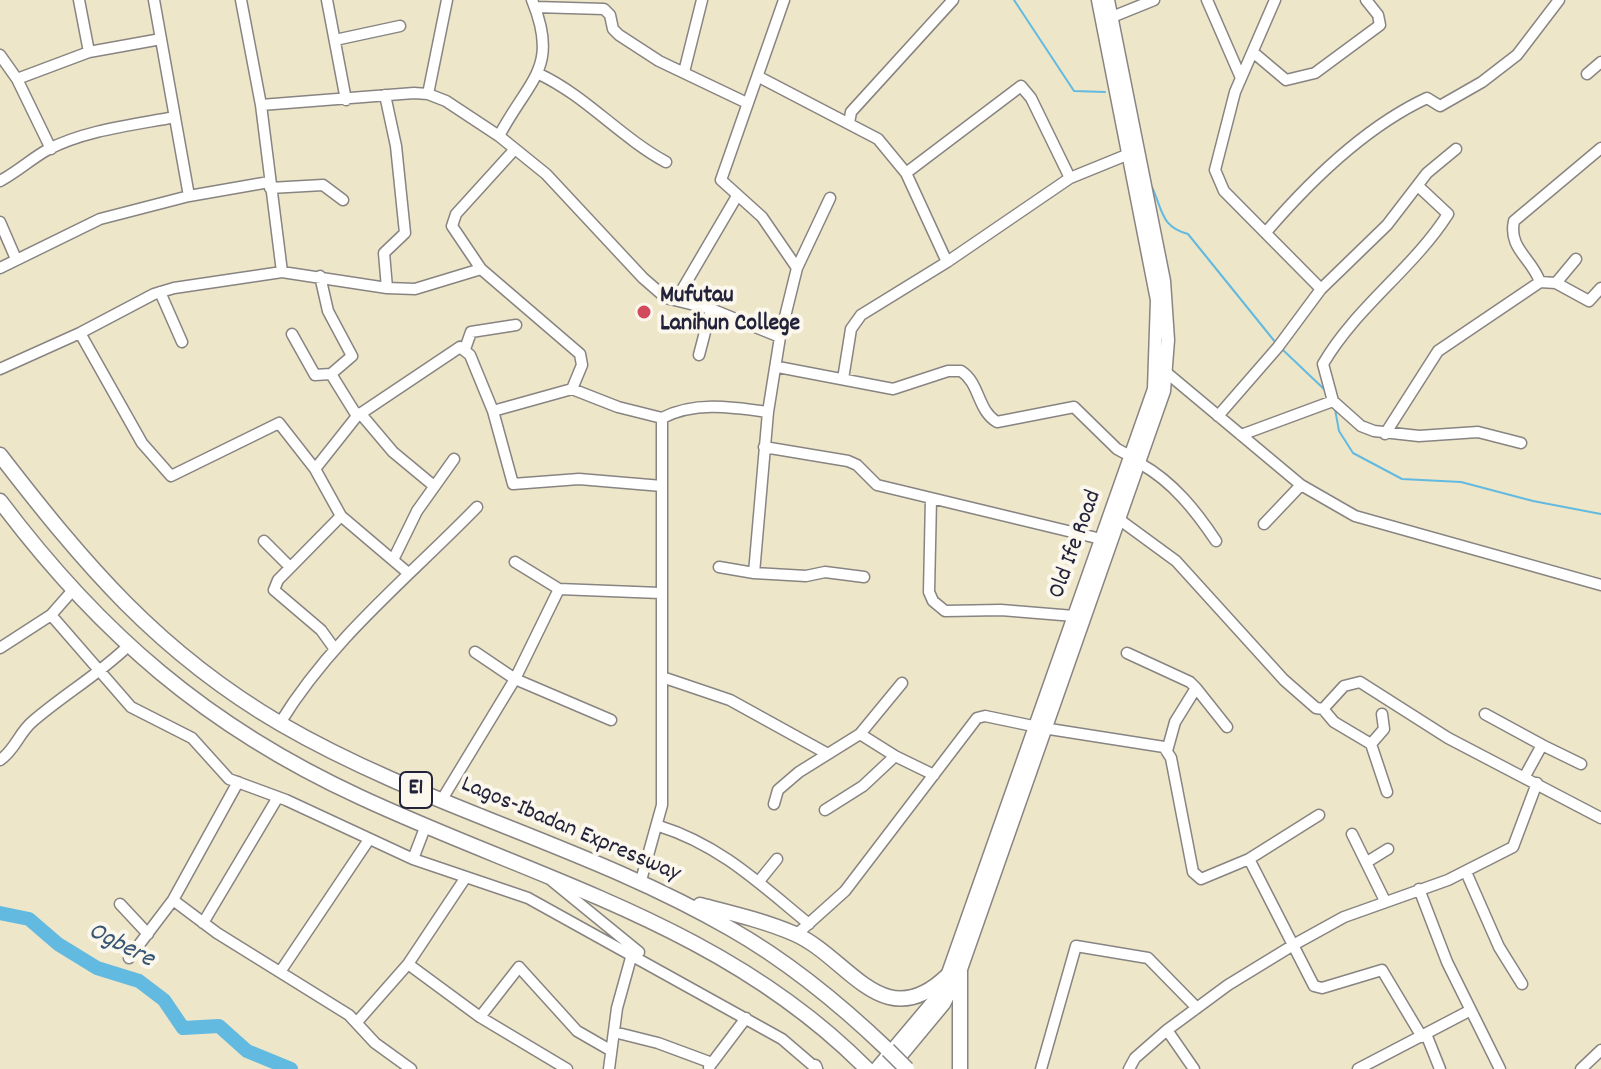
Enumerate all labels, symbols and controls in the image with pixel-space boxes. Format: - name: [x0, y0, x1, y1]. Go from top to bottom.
- place label: Mufutau Lanihun College: [660, 284, 800, 340]
- marker: Mufutau Lanihun College: [635, 303, 653, 321]
- street label: Old Ife Road: [1044, 487, 1110, 603]
- road number: E1: [400, 772, 432, 808]
- street label: Lagos-Ibadan Expressway: [456, 772, 684, 890]
- water label: Ogbere: [82, 917, 158, 977]

